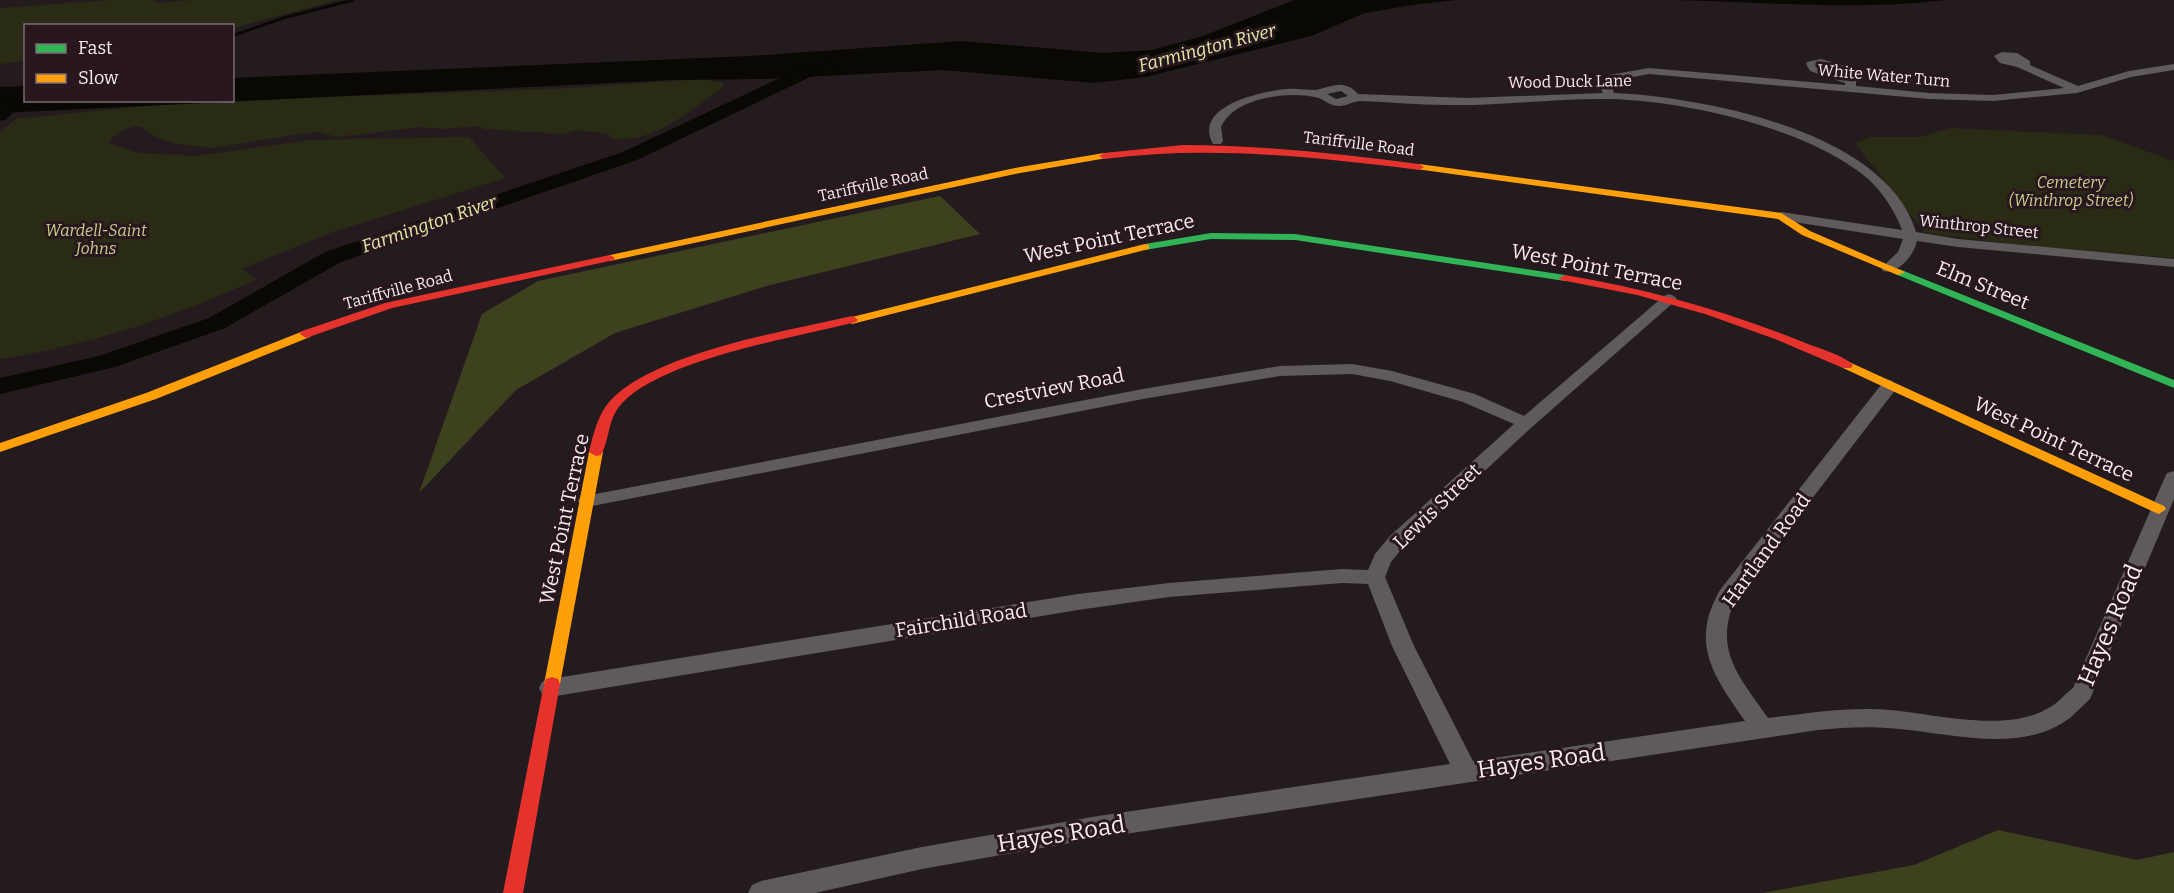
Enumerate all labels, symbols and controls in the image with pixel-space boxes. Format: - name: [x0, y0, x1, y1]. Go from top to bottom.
- water label: Farmington River: [1136, 19, 1279, 77]
- legend: [24, 24, 234, 102]
- text: Fast: [78, 37, 113, 59]
- street label: White Water Turn: [1817, 60, 1951, 91]
- text: Slow: [78, 67, 119, 89]
- street label: Wood Duck Lane: [1508, 71, 1632, 92]
- street label: Tariffville Road: [1302, 127, 1416, 160]
- street label: Tariffville Road: [816, 163, 930, 205]
- park label: Cemetery (Winthrop Street): [2009, 173, 2133, 210]
- water label: Farmington River: [359, 190, 500, 257]
- street label: West Point Terrace: [1021, 208, 1197, 268]
- street label: Winthrop Street: [1918, 211, 2040, 242]
- park label: Wardell-Saint Johns: [45, 221, 147, 258]
- street label: West Point Terrace: [1509, 239, 1685, 295]
- street label: Elm Street: [1933, 256, 2033, 314]
- street label: Tariffville Road: [342, 266, 455, 313]
- street label: Crestview Road: [982, 363, 1126, 413]
- street label: West Point Terrace: [1970, 391, 2138, 487]
- street label: West Point Terrace: [534, 431, 594, 607]
- street label: Lewis Street: [1388, 458, 1486, 554]
- street label: Hartland Road: [1717, 488, 1815, 611]
- street label: Hayes Road: [2072, 560, 2148, 690]
- street label: Fairchild Road: [894, 598, 1029, 642]
- street label: Hayes Road: [1475, 738, 1607, 784]
- street label: Hayes Road: [995, 810, 1127, 858]

